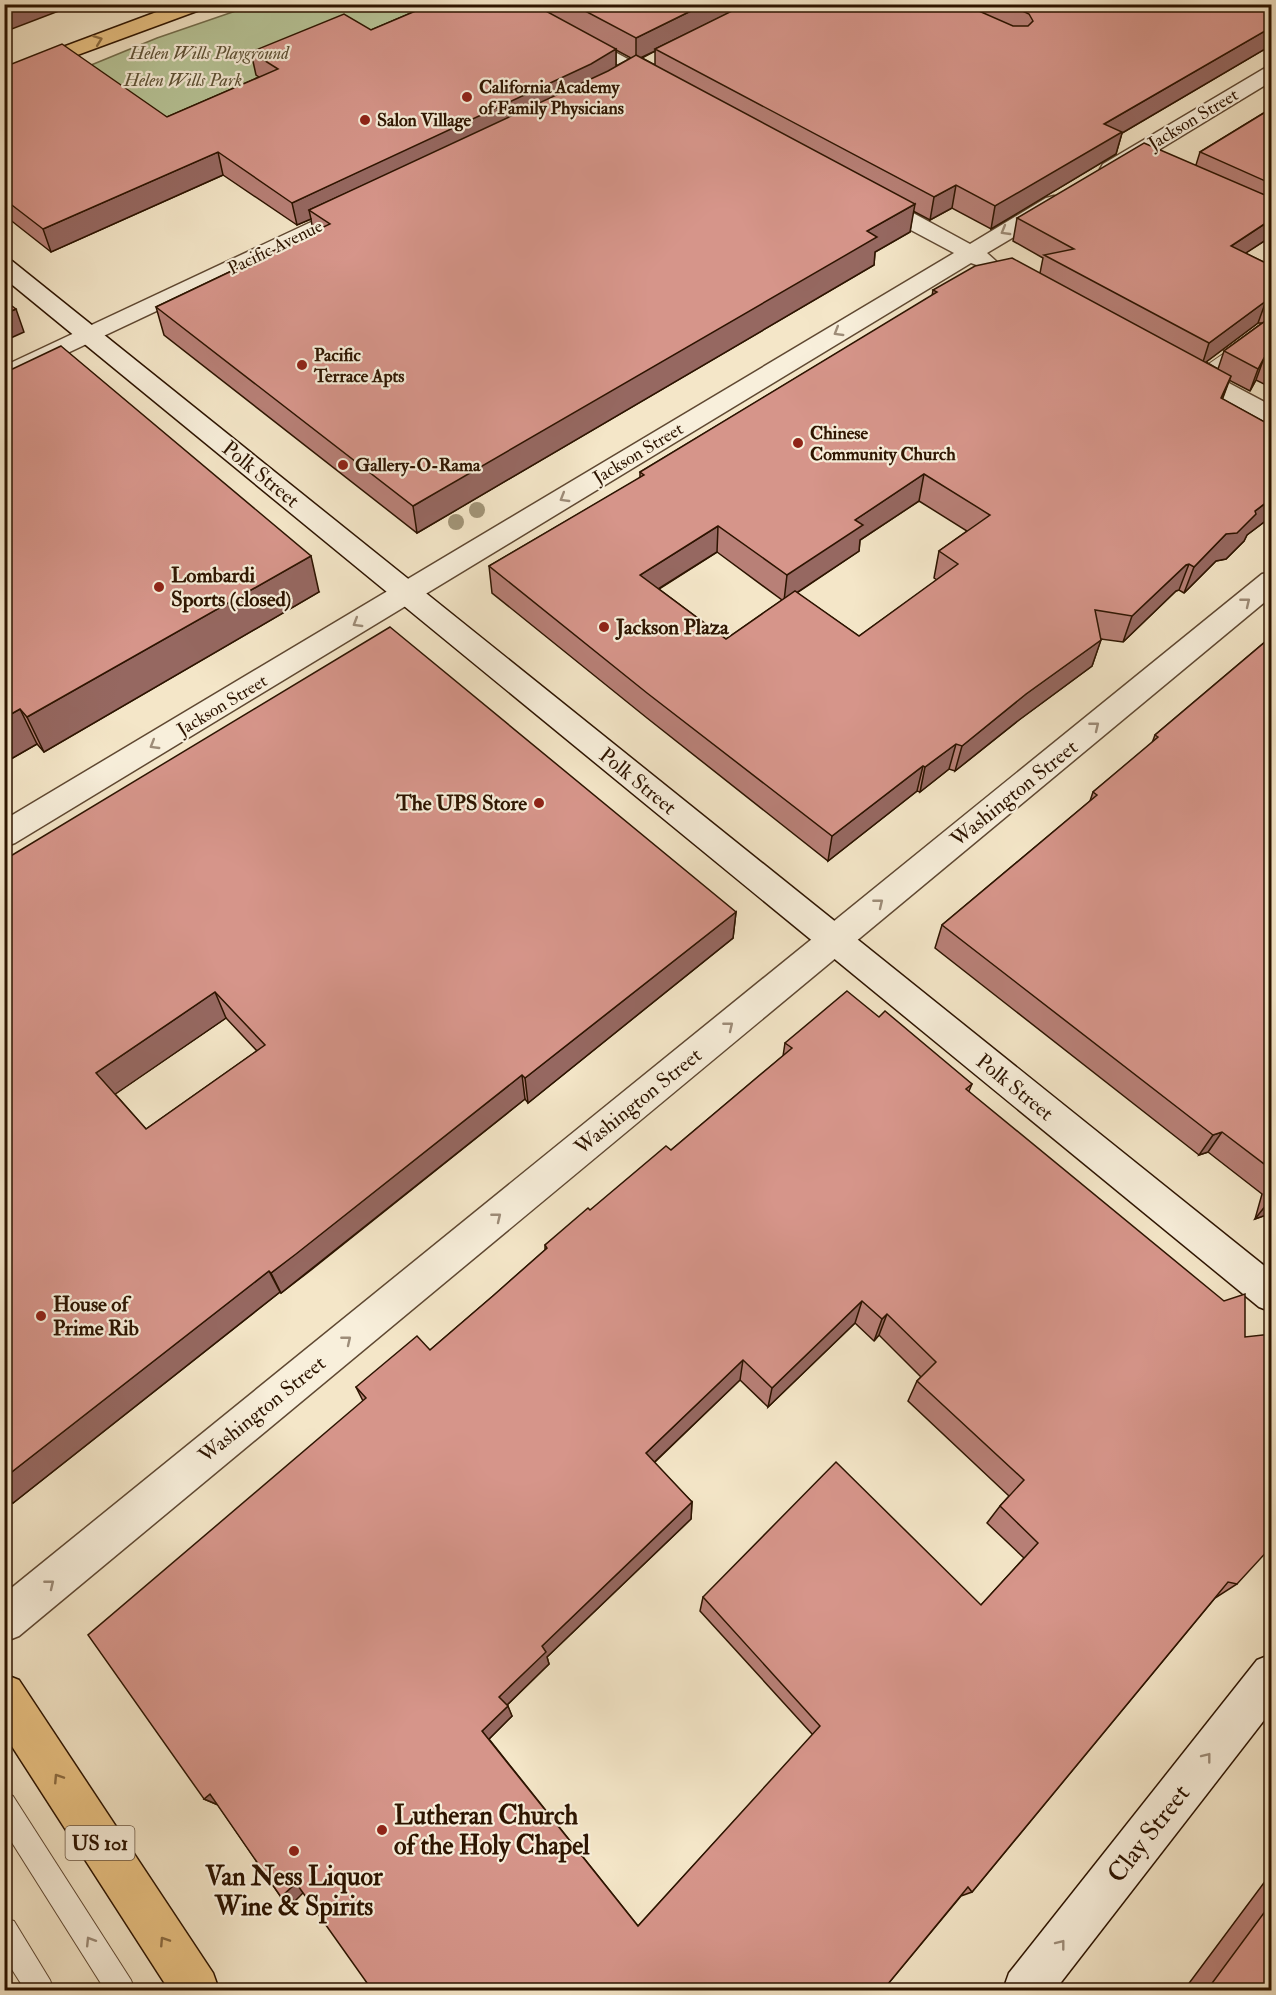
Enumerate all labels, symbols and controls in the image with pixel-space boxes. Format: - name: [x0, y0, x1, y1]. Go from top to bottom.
- one-way arrow: [92, 34, 103, 47]
- park label: Helen Wills Playground: [128, 42, 290, 65]
- park label: Helen Wills Park: [123, 69, 242, 92]
- place label: California Academy of Family Physicians: [479, 76, 624, 120]
- street label: Jackson Street: [1143, 83, 1243, 156]
- marker: California Academy of Family Physicians: [460, 90, 474, 104]
- place label: Salon Village: [377, 109, 472, 132]
- marker: Salon Village: [358, 113, 372, 127]
- street label: Pacific Avenue: [224, 214, 327, 280]
- one-way arrow: [1001, 224, 1011, 236]
- one-way arrow: [834, 325, 844, 336]
- place label: Pacific Terrace Apts: [313, 344, 405, 388]
- marker: Pacific Terrace Apts: [295, 358, 309, 372]
- street label: Jackson Street: [588, 417, 688, 490]
- place label: Chinese Community Church: [810, 422, 956, 466]
- street label: Polk Street: [216, 435, 305, 514]
- marker: Chinese Community Church: [791, 436, 805, 450]
- place label: Gallery-O-Rama: [355, 454, 481, 477]
- marker: Gallery-O-Rama: [336, 458, 350, 472]
- one-way arrow: [560, 491, 570, 503]
- place label: Lombardi Sports (closed): [171, 562, 291, 613]
- marker: Lombardi Sports (closed): [152, 580, 166, 594]
- one-way arrow: [1239, 599, 1250, 610]
- place label: Jackson Plaza: [615, 614, 730, 641]
- one-way arrow: [353, 616, 363, 628]
- marker: Jackson Plaza: [597, 620, 611, 634]
- street label: Jackson Street: [172, 669, 272, 742]
- one-way arrow: [1088, 722, 1099, 733]
- street label: Washington Street: [945, 734, 1083, 854]
- one-way arrow: [150, 738, 160, 750]
- street label: Polk Street: [593, 742, 682, 821]
- place label: The UPS Store: [395, 790, 527, 817]
- marker: The UPS Store: [532, 796, 546, 810]
- one-way arrow: [873, 899, 884, 910]
- one-way arrow: [722, 1023, 733, 1034]
- street label: Washington Street: [569, 1042, 707, 1162]
- street label: Polk Street: [970, 1048, 1059, 1127]
- one-way arrow: [491, 1213, 502, 1224]
- place label: House of Prime Rib: [53, 1291, 139, 1342]
- marker: House of Prime Rib: [34, 1309, 48, 1323]
- one-way arrow: [340, 1337, 351, 1348]
- street label: Washington Street: [193, 1350, 331, 1470]
- one-way arrow: [43, 1580, 54, 1591]
- one-way arrow: [1200, 1753, 1211, 1764]
- one-way arrow: [54, 1774, 65, 1785]
- street label: Clay Street: [1101, 1778, 1197, 1889]
- place label: Lutheran Church of the Holy Chapel: [394, 1800, 590, 1863]
- marker: Lutheran Church of the Holy Chapel: [375, 1823, 389, 1837]
- road number: US 101: [66, 1826, 134, 1860]
- marker: Van Ness Liquor Wine & Spirits: [287, 1844, 301, 1858]
- place label: Van Ness Liquor Wine & Spirits: [204, 1861, 383, 1924]
- one-way arrow: [85, 1937, 97, 1947]
- one-way arrow: [160, 1937, 171, 1948]
- one-way arrow: [1054, 1940, 1065, 1951]

